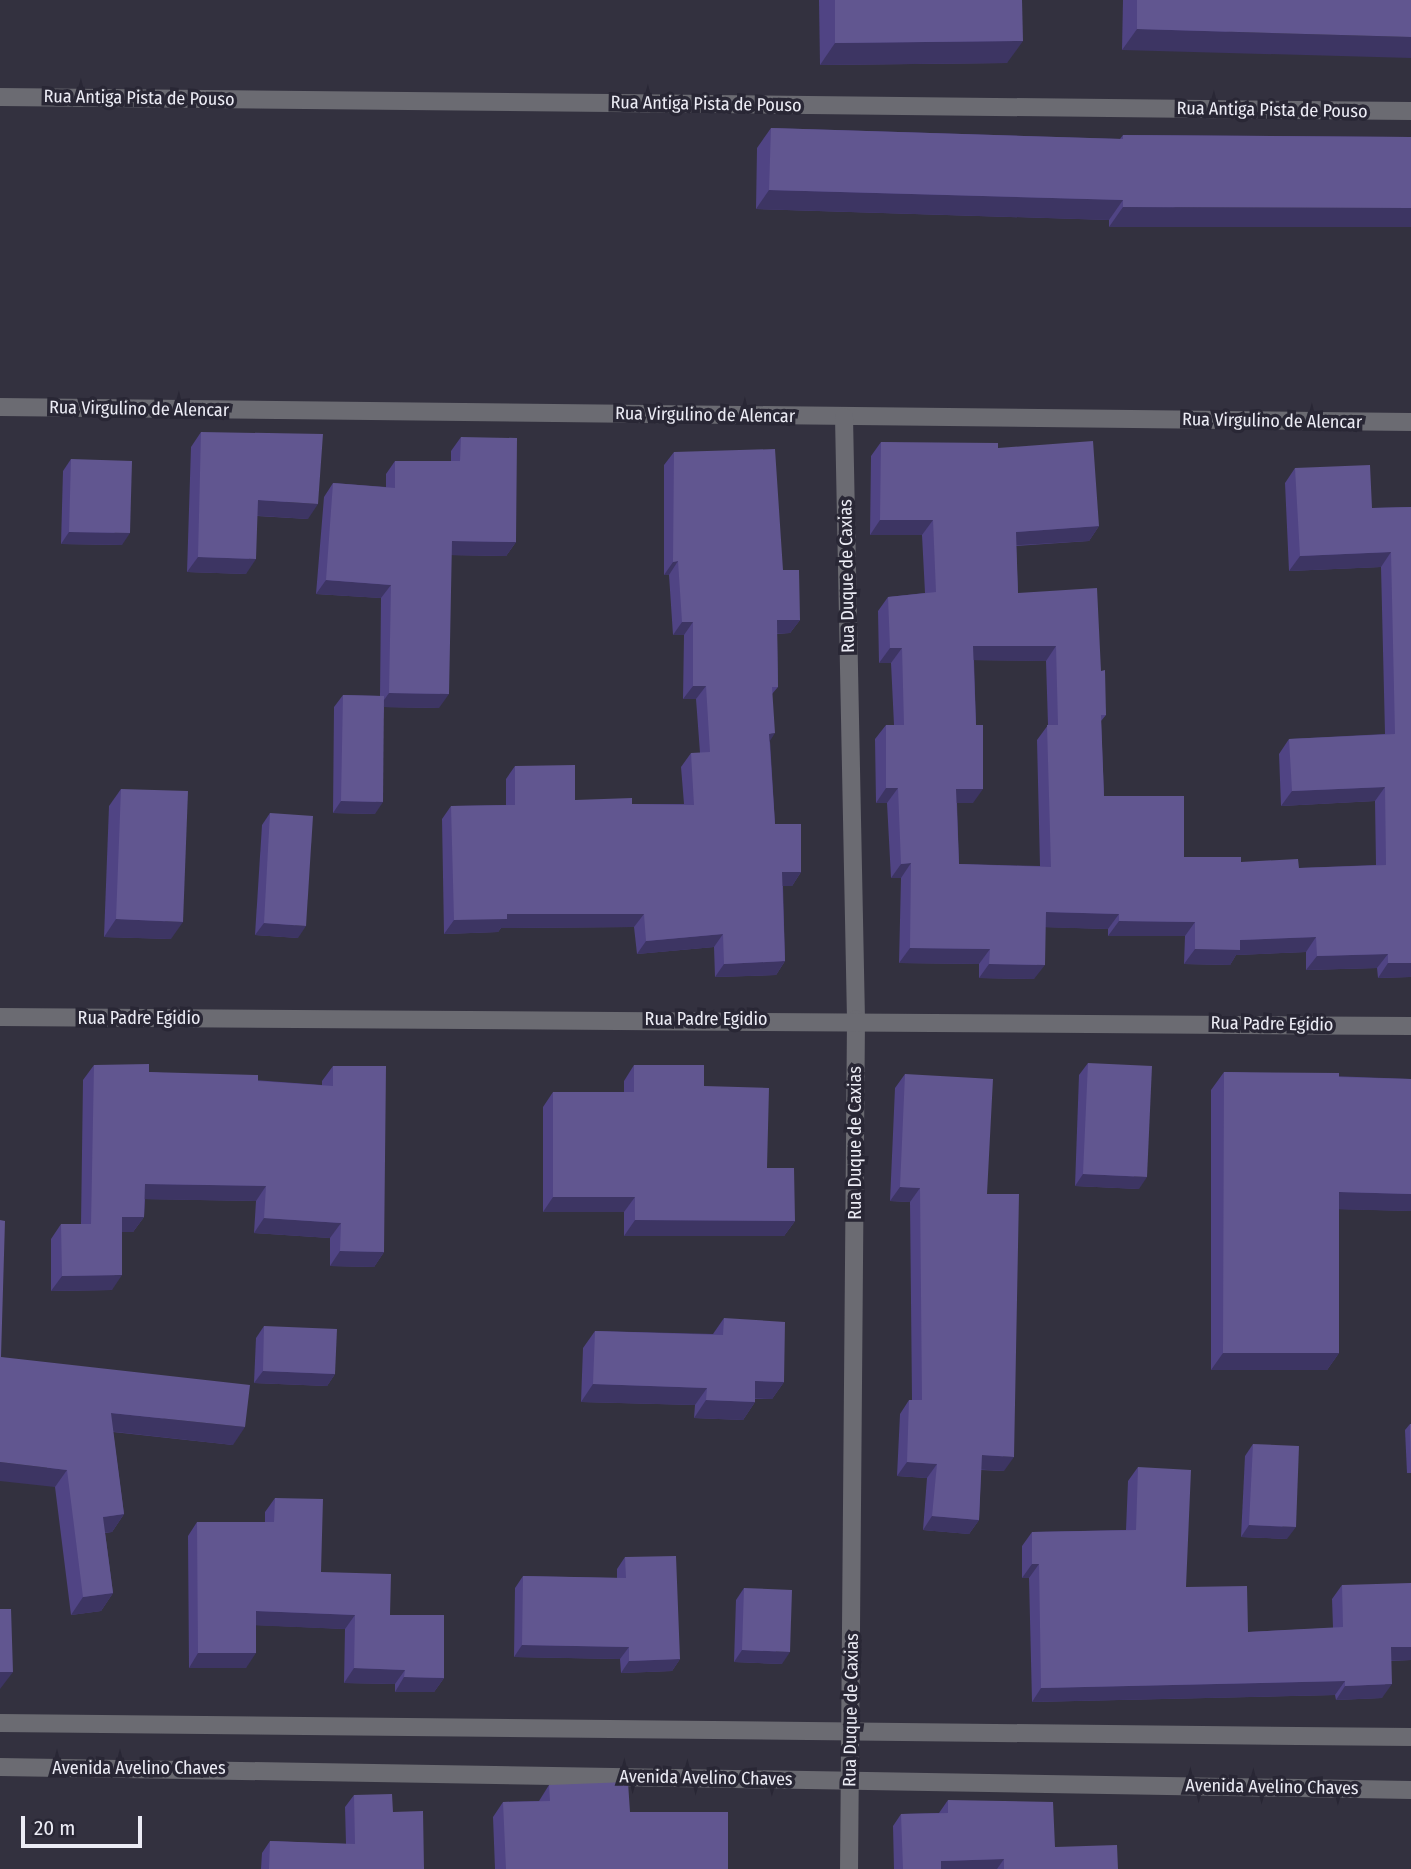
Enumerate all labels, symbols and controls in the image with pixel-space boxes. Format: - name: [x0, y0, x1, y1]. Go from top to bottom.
- street label: Rua Antiga Pista de Pouso: [43, 86, 235, 110]
- street label: Rua Antiga Pista de Pouso: [610, 92, 802, 116]
- street label: Rua Antiga Pista de Pouso: [1176, 98, 1368, 122]
- street label: Rua Virgulino de Alencar: [49, 397, 229, 421]
- street label: Rua Virgulino de Alencar: [615, 403, 795, 427]
- street label: Rua Virgulino de Alencar: [1182, 409, 1362, 433]
- street label: Rua Duque de Caxias: [835, 499, 859, 653]
- street label: Rua Padre Egidio: [78, 1007, 200, 1029]
- street label: Rua Padre Egidio: [645, 1008, 767, 1030]
- street label: Rua Padre Egidio: [1210, 1012, 1334, 1036]
- street label: Rua Duque de Caxias: [844, 1066, 866, 1220]
- street label: Rua Duque de Caxias: [839, 1633, 863, 1787]
- street label: Avenida Avelino Chaves: [52, 1757, 226, 1779]
- street label: Avenida Avelino Chaves: [619, 1766, 793, 1790]
- street label: Avenida Avelino Chaves: [1185, 1775, 1359, 1799]
- scale bar: [24, 1802, 145, 1846]
- text: 20 m: [34, 1815, 75, 1841]

